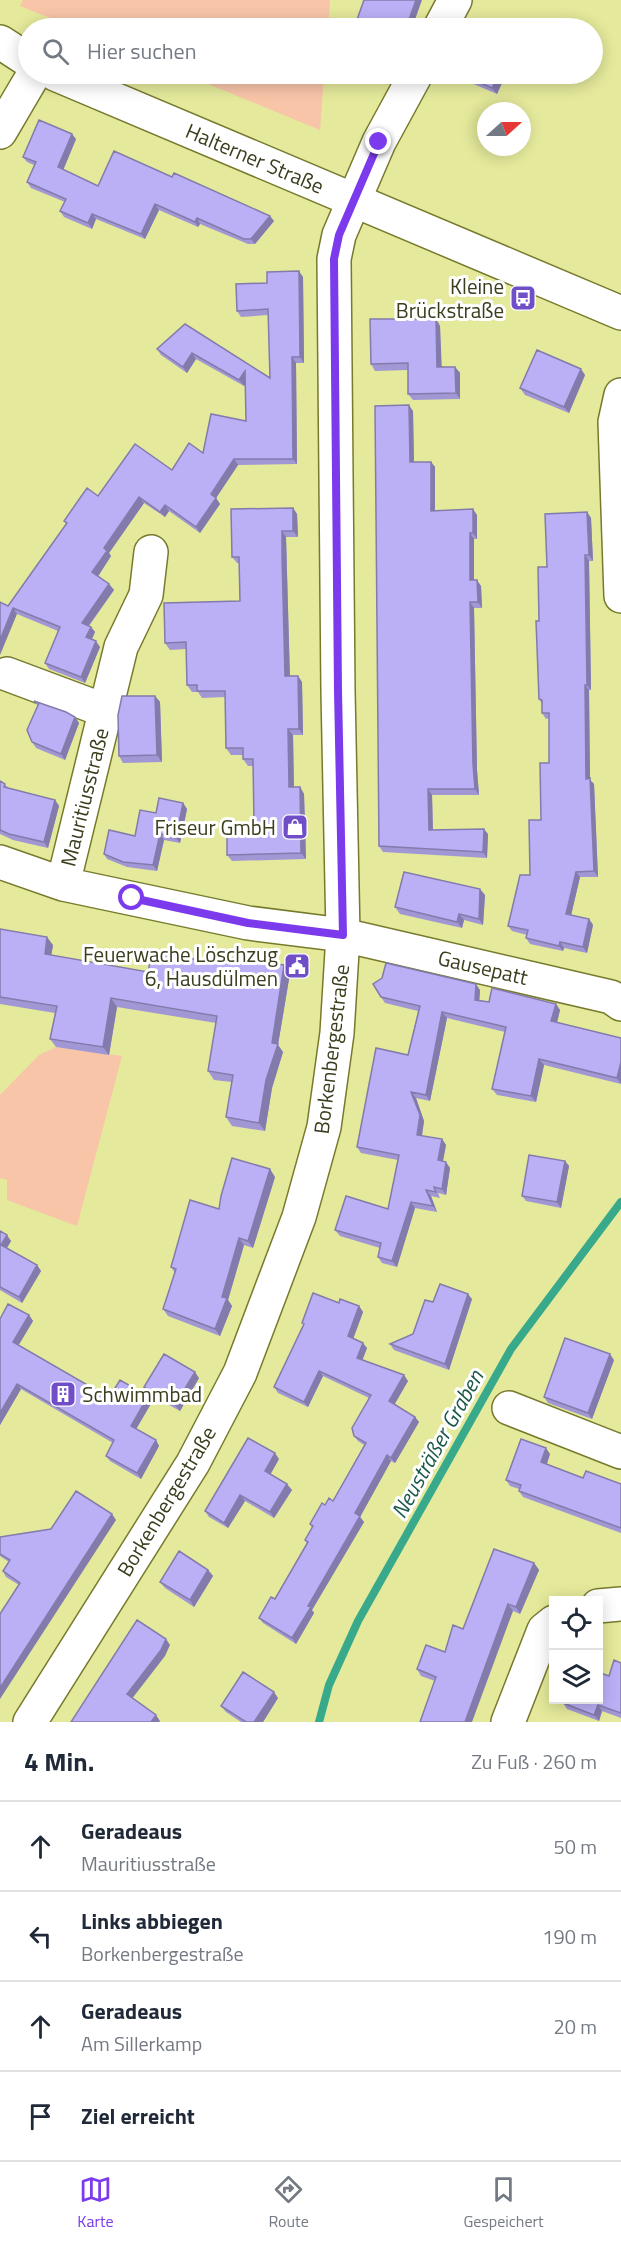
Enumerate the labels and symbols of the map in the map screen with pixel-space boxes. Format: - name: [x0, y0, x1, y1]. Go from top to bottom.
- north arrow: [477, 102, 531, 156]
- street label: Halterner Straße: [181, 114, 329, 202]
- route end: [365, 128, 391, 154]
- place label: Kleine Brückstraße: [396, 270, 504, 326]
- bus stop icon: Kleine Brückstraße: [508, 283, 538, 313]
- street label: Mauritiusstraße: [51, 724, 117, 870]
- place label: Friseur GmbH: [155, 811, 276, 843]
- shop icon: Friseur GmbH: [280, 812, 310, 842]
- route start: [118, 884, 144, 910]
- place label: Feuerwache Löschzug 6, Hausdülmen: [83, 938, 278, 994]
- street label: Gausepatt: [435, 941, 532, 993]
- public building icon: Feuerwache Löschzug 6, Hausdülmen: [282, 951, 312, 981]
- street label: Borkenbergestraße: [305, 962, 357, 1136]
- water label: Neusträßer Graben: [382, 1363, 492, 1524]
- place label: Schwimmbad: [82, 1378, 202, 1410]
- building icon: Schwimmbad: [48, 1379, 78, 1409]
- street label: Borkenbergestraße: [108, 1420, 224, 1582]

